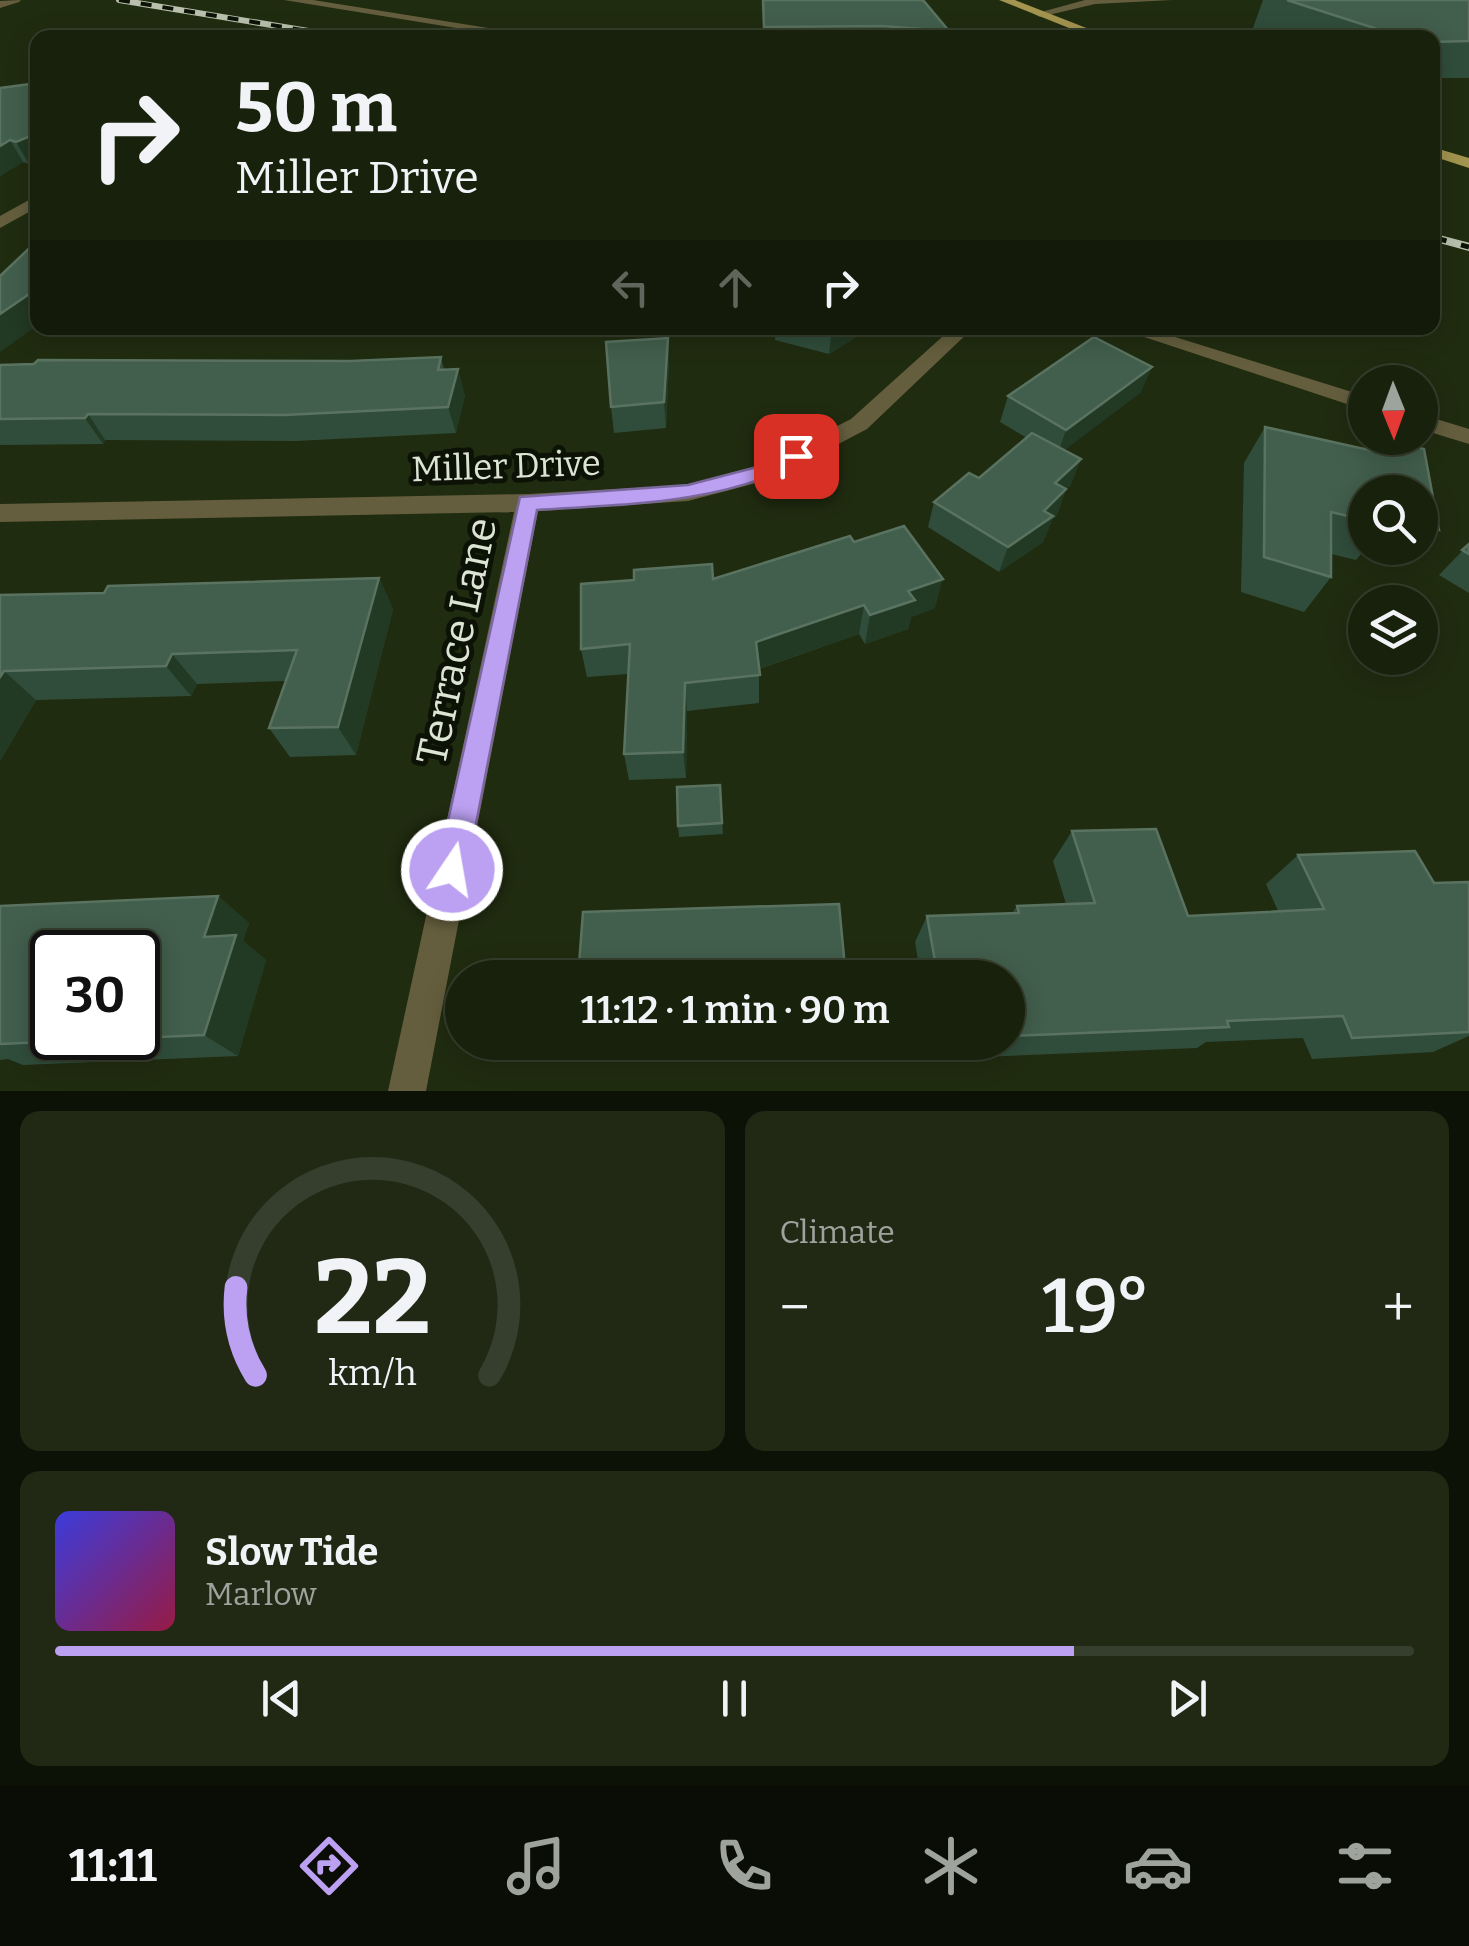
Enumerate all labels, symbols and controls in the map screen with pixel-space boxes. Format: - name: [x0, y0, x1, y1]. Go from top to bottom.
- text: 50 m: [235, 66, 397, 150]
- icon: right: [70, 70, 200, 200]
- text: Miller Drive: [235, 151, 479, 205]
- icon: left: [603, 260, 658, 315]
- icon: ahead: [708, 260, 763, 315]
- icon: right: [813, 260, 868, 315]
- north arrow: [1348, 365, 1438, 455]
- map controls: [1348, 365, 1438, 675]
- pin: [754, 414, 839, 499]
- icon: arrive: [769, 429, 824, 484]
- street label: Miller Drive: [410, 442, 602, 490]
- button: search: [1348, 475, 1438, 565]
- street label: Terrace Lane: [406, 513, 508, 769]
- button: layers: [1348, 585, 1438, 675]
- position arrow: [400, 818, 504, 922]
- speed limit sign: 30: [30, 930, 160, 1060]
- text: 11:12 · 1 min · 90 m: [580, 987, 890, 1033]
- text: Climate: [780, 1213, 895, 1251]
- text: 22: [314, 1236, 431, 1361]
- text: 19°: [1042, 1262, 1150, 1352]
- text: −: [780, 1275, 810, 1341]
- text: +: [1383, 1275, 1414, 1341]
- text: km/h: [328, 1352, 416, 1394]
- text: Slow Tide: [205, 1529, 378, 1575]
- text: Marlow: [205, 1575, 317, 1613]
- icon: previous: [254, 1671, 309, 1726]
- icon: pause: [707, 1671, 762, 1726]
- icon: next: [1160, 1671, 1215, 1726]
- icon: directions: [294, 1831, 364, 1901]
- icon: music: [501, 1831, 571, 1901]
- icon: phone: [709, 1831, 779, 1901]
- icon: climate: [916, 1831, 986, 1901]
- icon: car: [1123, 1831, 1193, 1901]
- icon: filters: [1330, 1831, 1400, 1901]
- text: 11:11: [69, 1839, 157, 1893]

